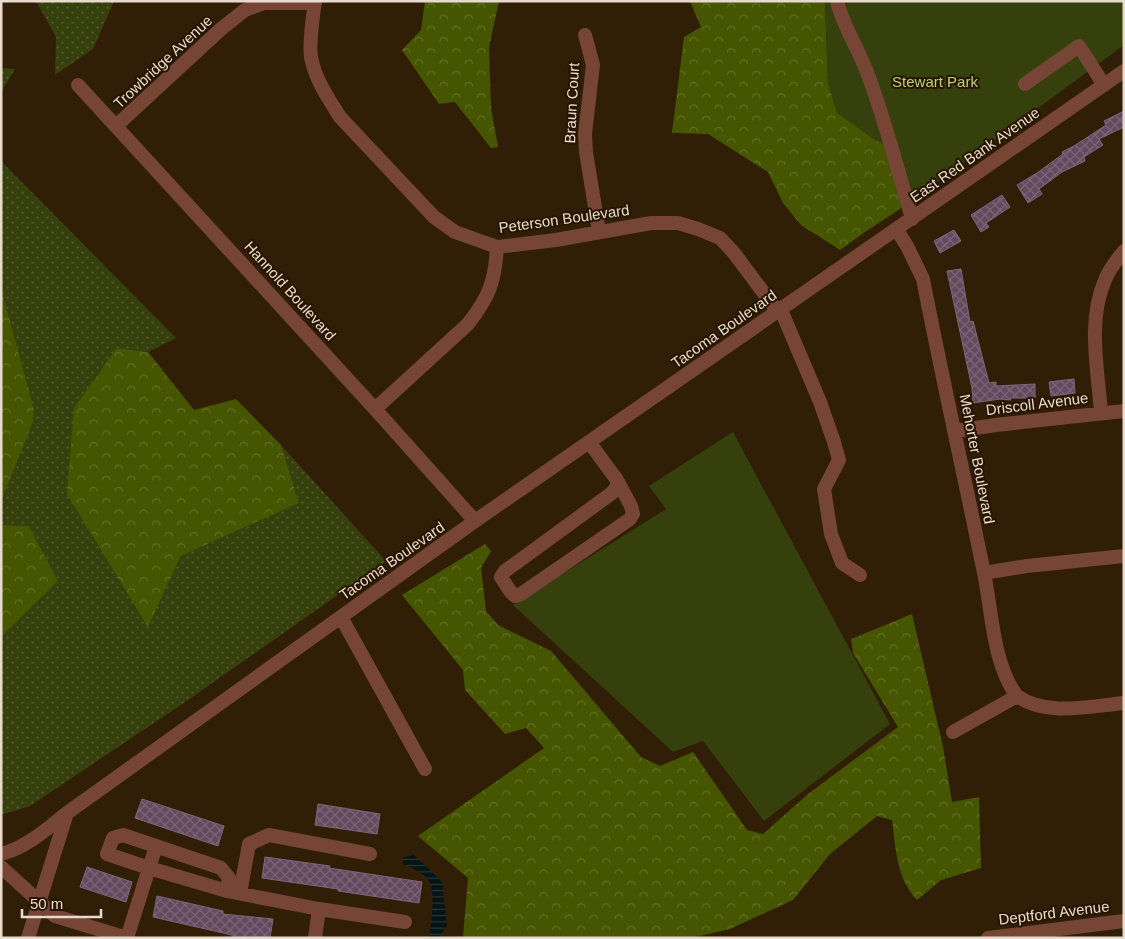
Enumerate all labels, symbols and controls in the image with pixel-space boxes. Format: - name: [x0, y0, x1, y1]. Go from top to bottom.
- street label: Trowbridge Avenue: [110, 12, 215, 112]
- street label: Braun Court: [561, 61, 582, 144]
- park label: Stewart Park: [892, 73, 978, 90]
- street label: East Red Bank Avenue: [907, 103, 1043, 206]
- street label: Peterson Boulevard: [498, 201, 630, 236]
- street label: Hannold Boulevard: [241, 238, 339, 344]
- street label: Tacoma Boulevard: [668, 286, 779, 371]
- street label: Driscoll Avenue: [985, 389, 1089, 418]
- street label: Mehorter Boulevard: [957, 393, 998, 525]
- street label: Tacoma Boulevard: [336, 518, 447, 603]
- scale bar: [22, 886, 101, 918]
- text: 50 m: [30, 895, 63, 912]
- street label: Deptford Avenue: [998, 897, 1110, 928]

